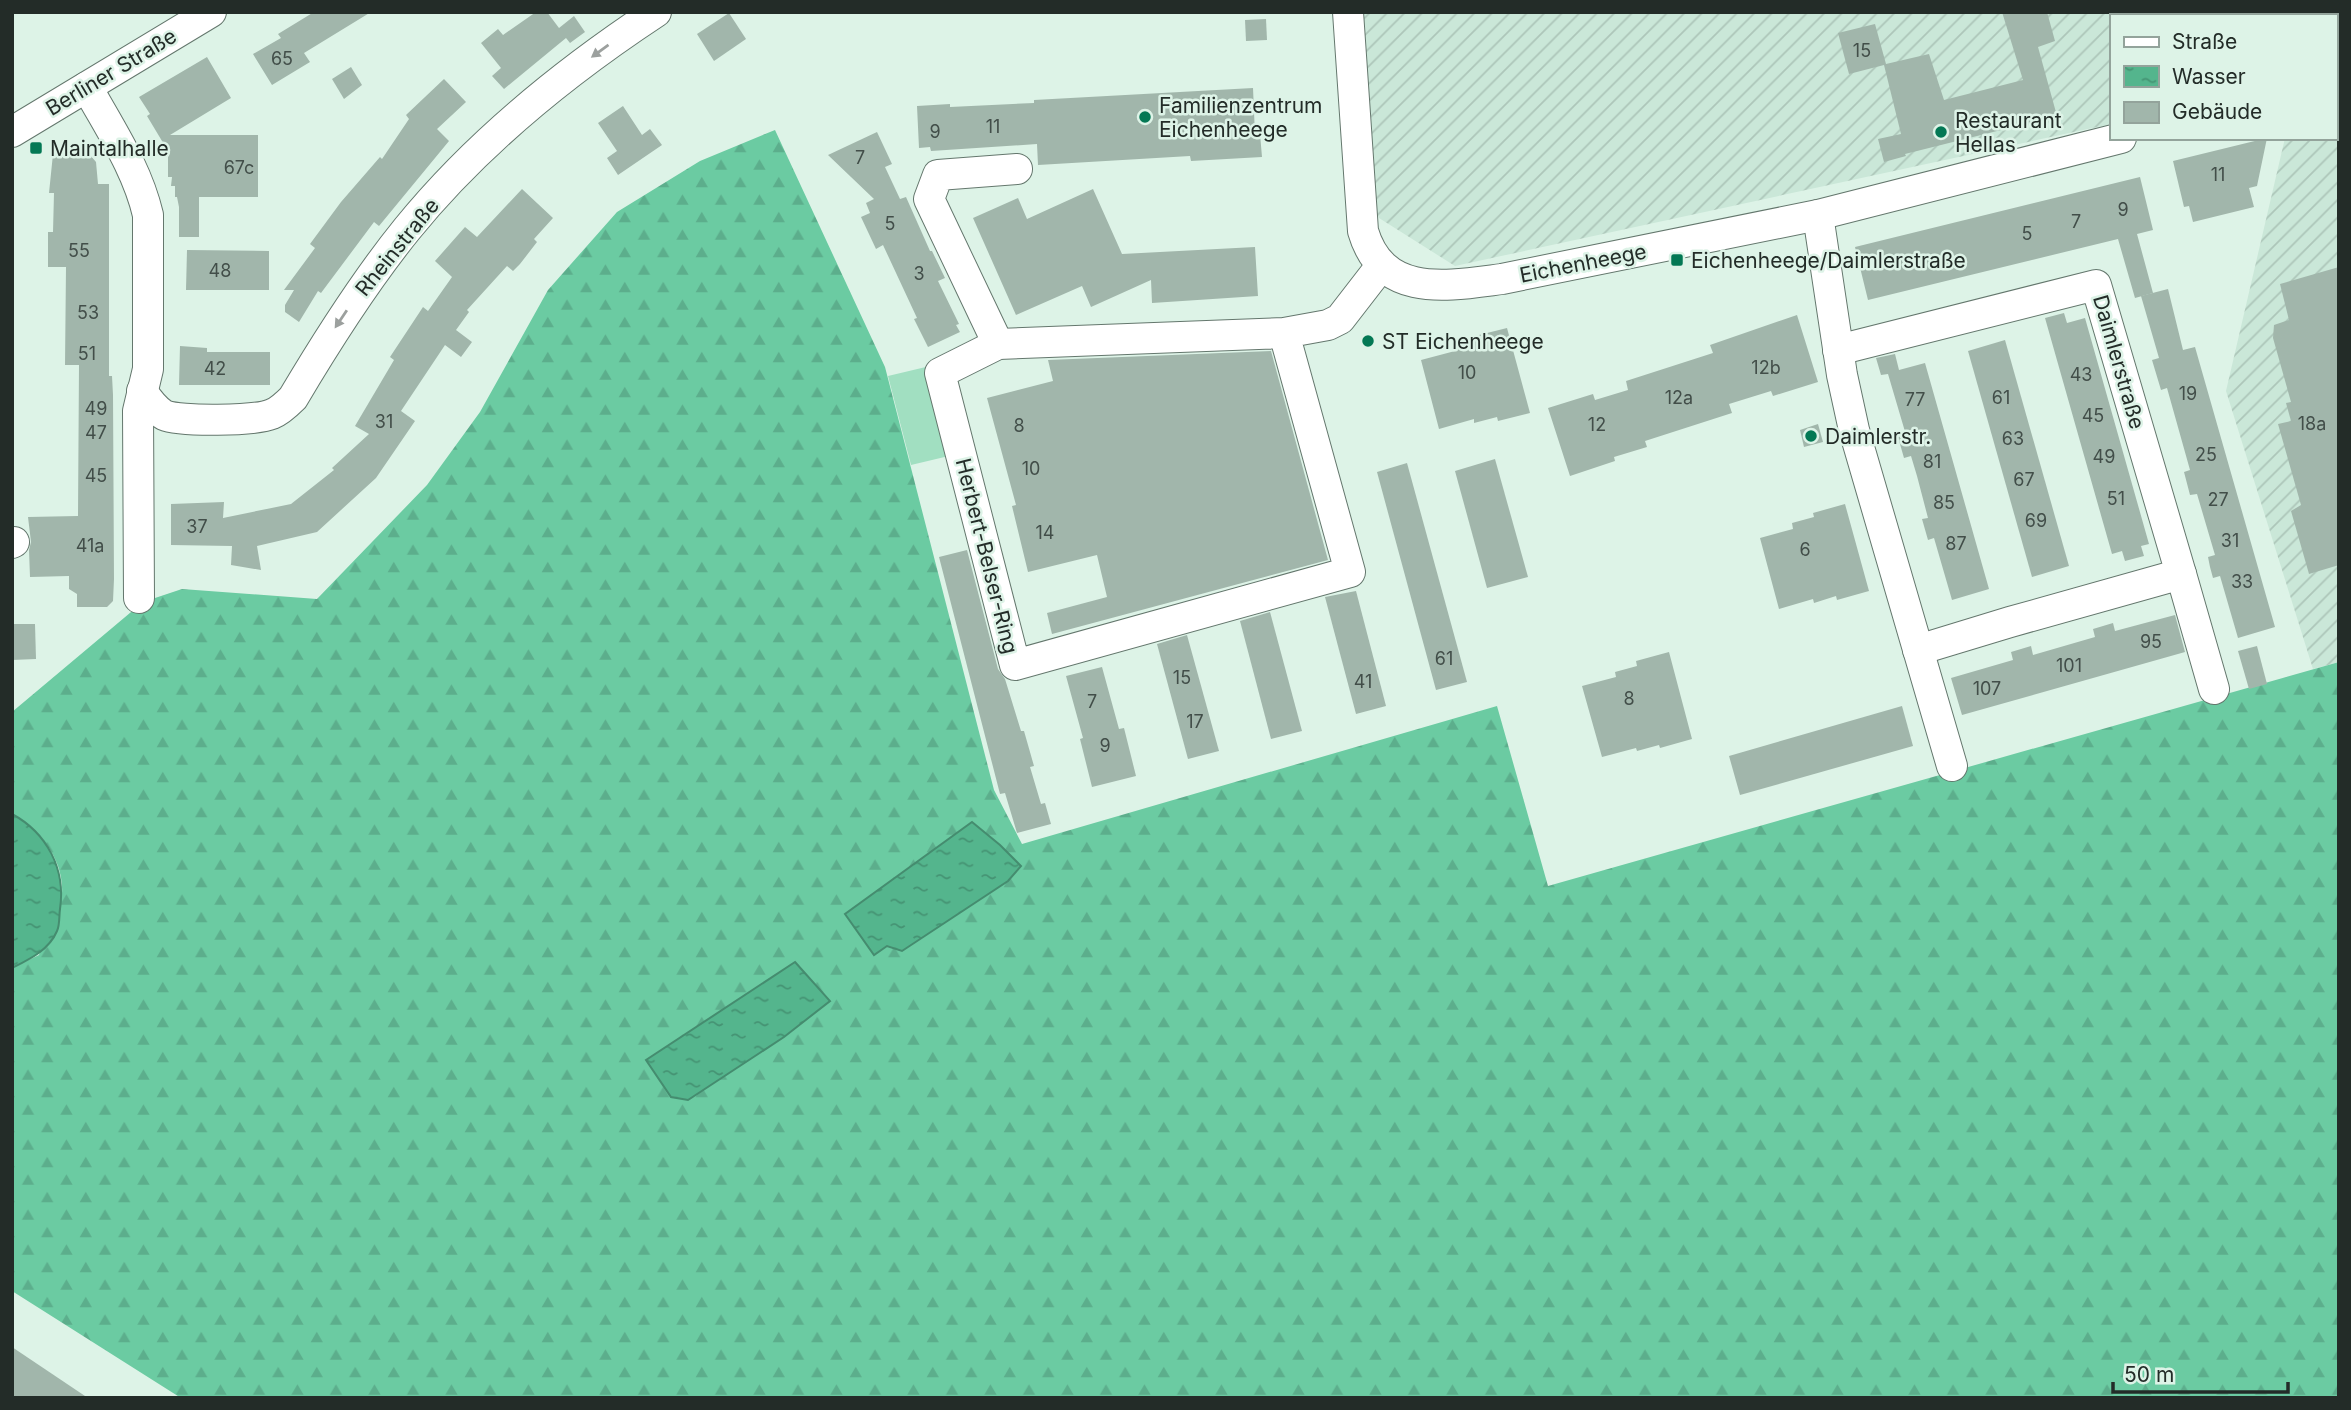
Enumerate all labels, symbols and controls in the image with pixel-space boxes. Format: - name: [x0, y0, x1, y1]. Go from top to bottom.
- legend: [2110, 14, 2337, 140]
- street label: Berliner Straße: [41, 23, 181, 121]
- text: Straße: [2172, 29, 2237, 54]
- house number: 15: [1853, 40, 1871, 61]
- one-way arrow: [591, 43, 609, 57]
- house number: 65: [271, 48, 293, 69]
- text: Wasser: [2172, 64, 2246, 89]
- place label: Familienzentrum Eichenheege: [1159, 93, 1323, 142]
- text: Gebäude: [2172, 99, 2262, 124]
- place label: Restaurant Hellas: [1955, 108, 2062, 157]
- marker: Familienzentrum Eichenheege: [1137, 109, 1153, 125]
- house number: 11: [986, 116, 1000, 137]
- house number: 9: [929, 121, 941, 142]
- marker: Restaurant Hellas: [1933, 124, 1949, 140]
- place label: Maintalhalle: [50, 136, 169, 161]
- marker: Maintalhalle: [28, 140, 44, 156]
- house number: 7: [855, 147, 865, 168]
- house number: 67c: [224, 157, 254, 178]
- house number: 11: [2211, 164, 2225, 185]
- street label: Rheinstraße: [350, 193, 444, 301]
- house number: 9: [2117, 199, 2129, 220]
- house number: 7: [2071, 211, 2081, 232]
- house number: 5: [885, 213, 895, 234]
- house number: 5: [2022, 223, 2032, 244]
- street label: Eichenheege: [1517, 238, 1649, 288]
- house number: 55: [68, 240, 90, 261]
- place label: Eichenheege/Daimlerstraße: [1691, 248, 1966, 273]
- marker: Eichenheege/Daimlerstraße: [1669, 252, 1685, 268]
- house number: 48: [209, 260, 231, 281]
- house number: 3: [913, 263, 925, 284]
- street label: Daimlerstraße: [2088, 292, 2150, 432]
- house number: 53: [77, 302, 99, 323]
- one-way arrow: [335, 309, 348, 329]
- place label: ST Eichenheege: [1382, 329, 1544, 354]
- marker: ST Eichenheege: [1360, 333, 1376, 349]
- house number: 51: [78, 343, 96, 364]
- house number: 12b: [1751, 357, 1781, 378]
- house number: 42: [204, 358, 226, 379]
- house number: 10: [1458, 362, 1476, 383]
- house number: 43: [2070, 364, 2092, 385]
- house number: 19: [2179, 383, 2197, 404]
- house number: 12a: [1665, 387, 1693, 408]
- house number: 61: [1992, 387, 2010, 408]
- house number: 77: [1905, 389, 1925, 410]
- house number: 49: [85, 398, 107, 419]
- house number: 45: [2082, 405, 2104, 426]
- house number: 31: [375, 411, 393, 432]
- house number: 18a: [2298, 413, 2326, 434]
- house number: 12: [1588, 414, 1606, 435]
- house number: 8: [1013, 415, 1025, 436]
- house number: 47: [85, 422, 107, 443]
- place label: Daimlerstr.: [1825, 424, 1931, 449]
- marker: Daimlerstr.: [1803, 428, 1819, 444]
- house number: 63: [2002, 428, 2024, 449]
- house number: 25: [2195, 444, 2217, 465]
- house number: 49: [2093, 446, 2115, 467]
- house number: 81: [1923, 451, 1941, 472]
- street label: Herbert-Belser-Ring: [951, 456, 1023, 656]
- house number: 10: [1022, 458, 1040, 479]
- house number: 45: [85, 465, 107, 486]
- house number: 67: [2013, 469, 2035, 490]
- house number: 51: [2107, 488, 2125, 509]
- house number: 27: [2207, 489, 2229, 510]
- house number: 85: [1933, 492, 1955, 513]
- house number: 69: [2025, 510, 2047, 531]
- house number: 37: [186, 516, 208, 537]
- house number: 14: [1036, 522, 1054, 543]
- house number: 31: [2221, 530, 2239, 551]
- house number: 87: [1945, 533, 1967, 554]
- house number: 41a: [76, 535, 104, 556]
- house number: 6: [1799, 539, 1811, 560]
- house number: 33: [2231, 571, 2253, 592]
- house number: 95: [2140, 631, 2162, 652]
- house number: 61: [1435, 648, 1453, 669]
- house number: 101: [2056, 655, 2082, 676]
- house number: 15: [1173, 667, 1191, 688]
- house number: 41: [1354, 671, 1372, 692]
- house number: 107: [1973, 678, 2001, 699]
- house number: 8: [1623, 688, 1635, 709]
- house number: 7: [1087, 691, 1097, 712]
- house number: 17: [1186, 711, 1204, 732]
- house number: 9: [1099, 735, 1111, 756]
- scale bar: [2113, 1350, 2288, 1394]
- text: 50 m: [2124, 1362, 2174, 1387]

